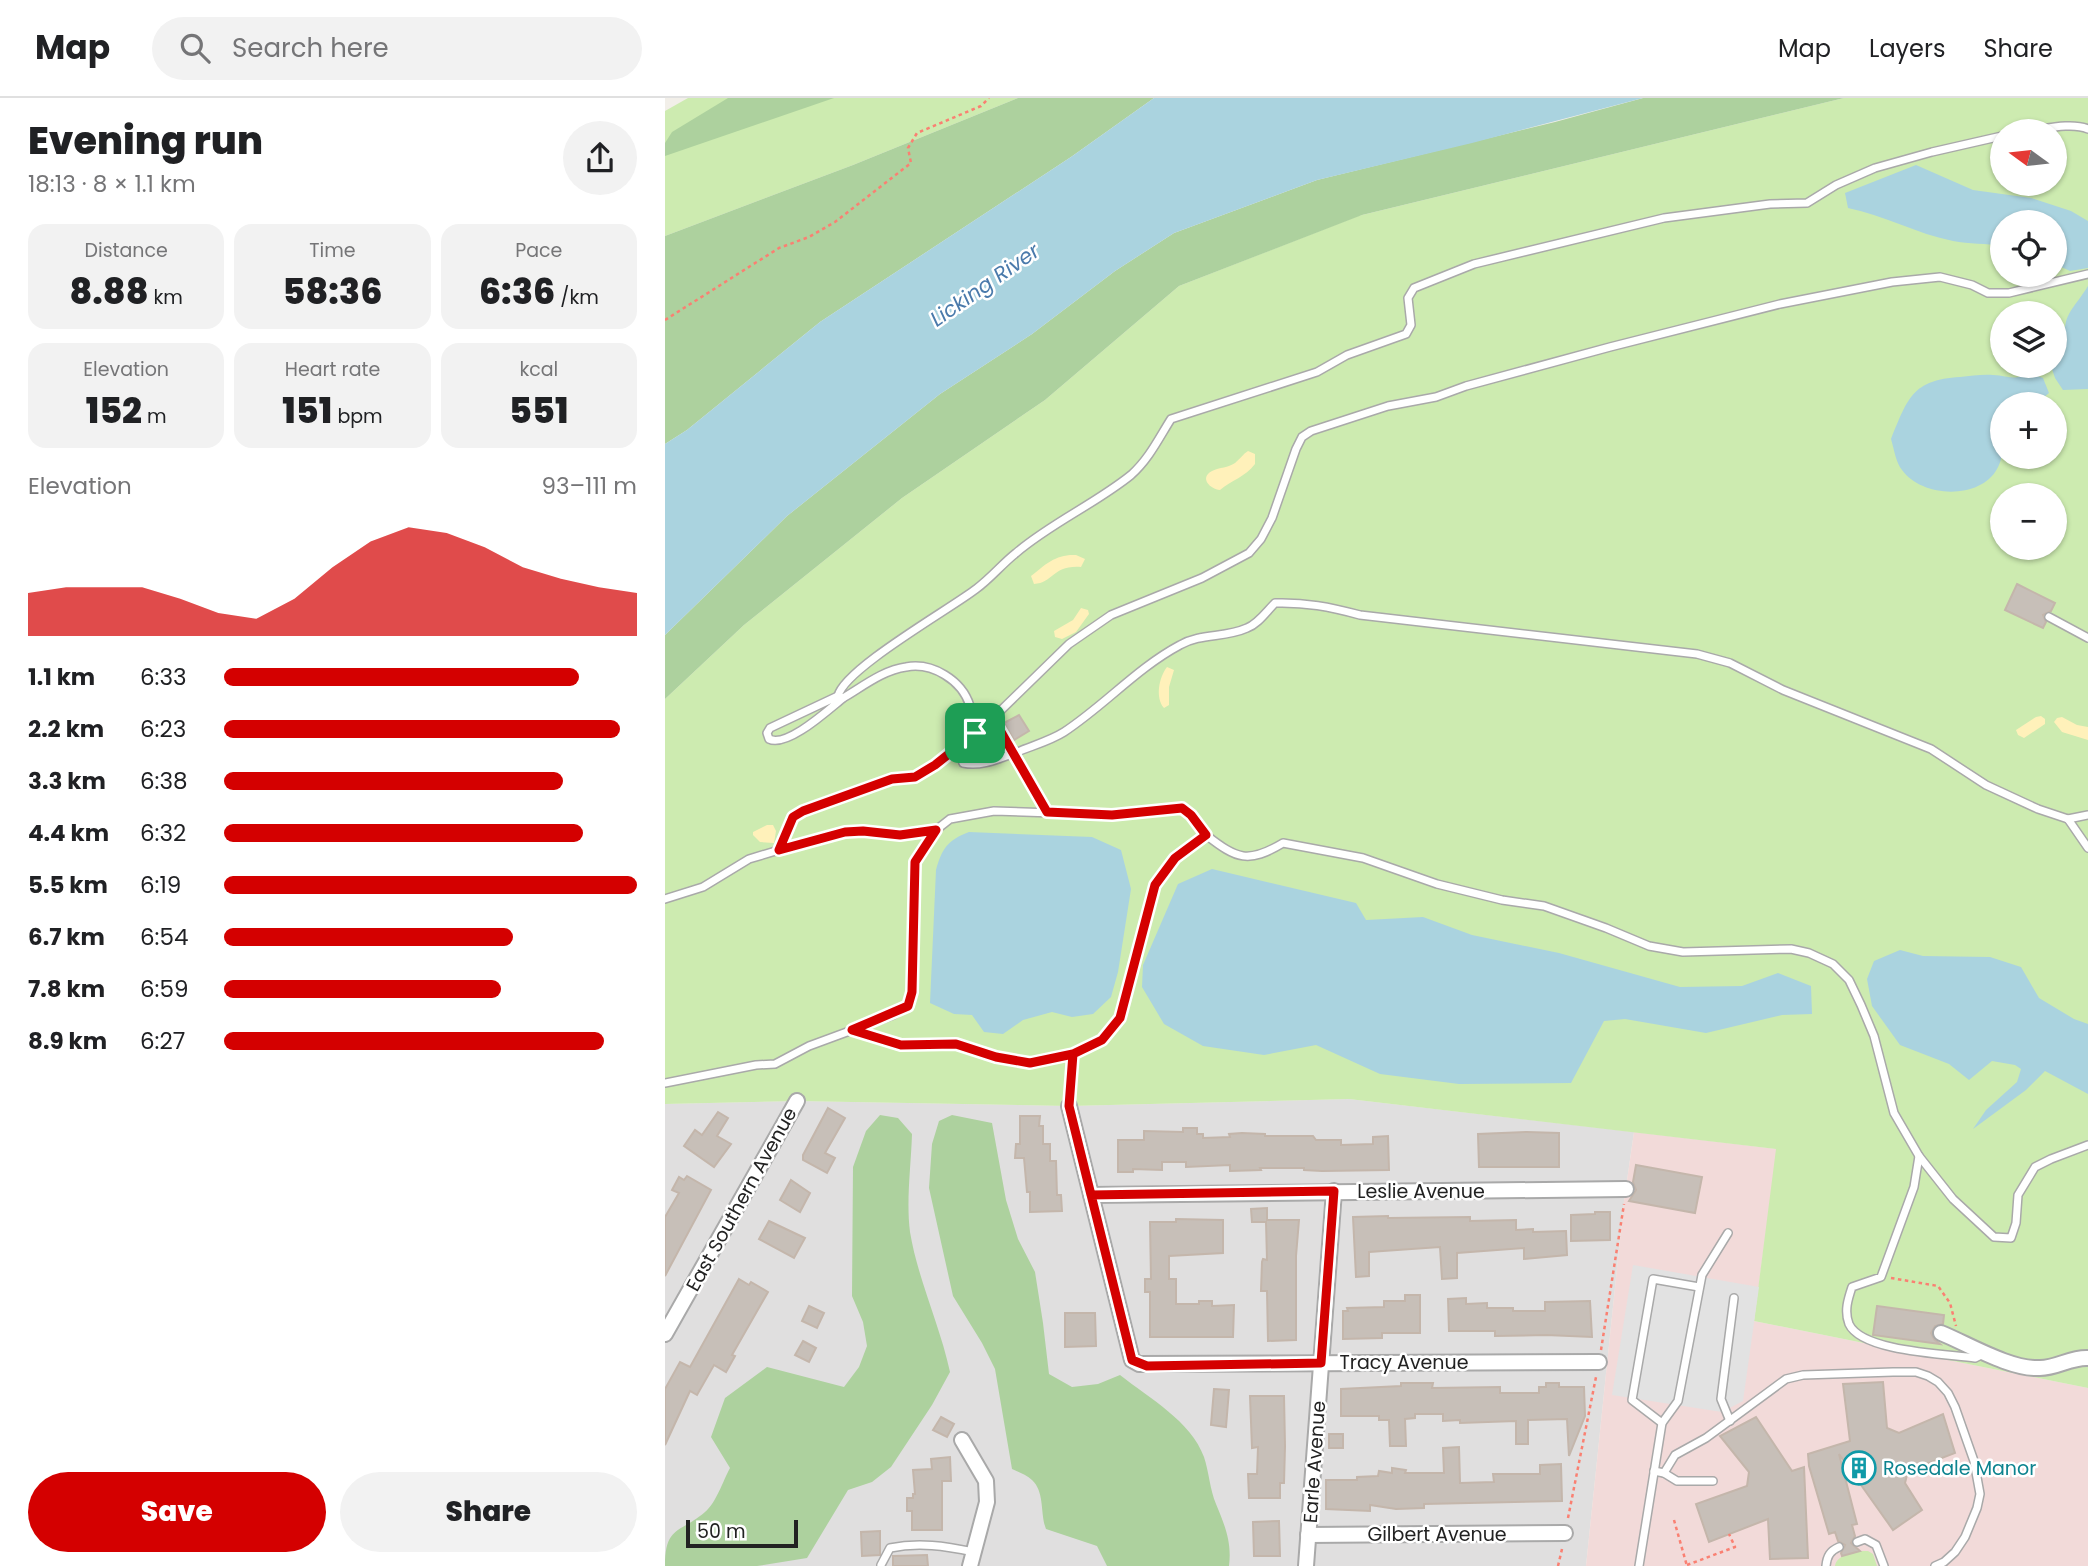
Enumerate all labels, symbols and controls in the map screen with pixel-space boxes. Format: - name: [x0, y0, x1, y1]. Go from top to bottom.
- search box: [152, 17, 642, 80]
- text: Map: [35, 24, 110, 71]
- icon: search: [176, 29, 214, 67]
- text: Search here: [232, 30, 389, 66]
- text: Map: [1778, 32, 1831, 65]
- text: Layers: [1869, 32, 1945, 65]
- text: Share: [1983, 32, 2053, 65]
- text: Evening run: [28, 114, 263, 167]
- north arrow: [1990, 119, 2067, 196]
- map controls: [1990, 119, 2067, 560]
- button: share: [563, 121, 637, 195]
- text: 18:13 · 8 × 1.1 km: [28, 168, 196, 200]
- button: locate: [1990, 210, 2067, 287]
- water label: Licking River: [924, 236, 1046, 333]
- text: Distance: [85, 237, 168, 264]
- text: Time: [309, 237, 356, 264]
- text: Pace: [515, 237, 562, 264]
- text: 8.88: [69, 267, 149, 316]
- text: 58:36: [283, 267, 382, 316]
- text: 6:36: [479, 267, 555, 316]
- text: km: [149, 284, 183, 311]
- text: /km: [555, 284, 599, 311]
- button: layers: [1990, 301, 2067, 378]
- text: Elevation: [83, 356, 169, 383]
- text: Heart rate: [285, 356, 380, 383]
- text: kcal: [519, 356, 558, 383]
- text: 152: [86, 386, 142, 435]
- text: 151: [282, 386, 332, 435]
- text: 551: [509, 386, 569, 435]
- button: +: [1990, 392, 2067, 469]
- text: m: [142, 403, 167, 430]
- text: bpm: [332, 403, 383, 430]
- text: Elevation: [28, 470, 132, 502]
- text: 93–111 m: [541, 470, 637, 502]
- button: −: [1990, 483, 2067, 560]
- text: 1.1 km: [28, 661, 95, 693]
- text: 6:33: [140, 661, 187, 693]
- pin: [945, 703, 1005, 763]
- text: 2.2 km: [28, 713, 104, 745]
- text: 6:23: [140, 713, 186, 745]
- icon: arrive: [956, 714, 994, 752]
- text: 3.3 km: [28, 765, 106, 797]
- text: 6:38: [140, 765, 188, 797]
- text: 4.4 km: [28, 817, 109, 849]
- text: 6:32: [140, 817, 186, 849]
- text: 5.5 km: [28, 869, 108, 901]
- text: 6:19: [140, 869, 181, 901]
- text: 6.7 km: [28, 921, 105, 953]
- text: 6:54: [140, 921, 188, 953]
- text: 7.8 km: [28, 973, 105, 1005]
- text: 6:59: [140, 973, 188, 1005]
- text: 8.9 km: [28, 1025, 107, 1057]
- text: 6:27: [140, 1025, 185, 1057]
- street label: East Southern Avenue: [680, 1102, 803, 1296]
- street label: Leslie Avenue: [1357, 1178, 1485, 1205]
- street label: Tracy Avenue: [1340, 1349, 1468, 1376]
- street label: Earle Avenue: [1297, 1400, 1332, 1524]
- building icon: Rosedale Manor: [1840, 1449, 1878, 1487]
- place label: Rosedale Manor: [1883, 1455, 2036, 1482]
- button: Save: [28, 1472, 326, 1552]
- button: Share: [340, 1472, 637, 1552]
- scale bar: [686, 1517, 798, 1549]
- text: 50 m: [697, 1518, 746, 1545]
- street label: Gilbert Avenue: [1367, 1521, 1507, 1548]

